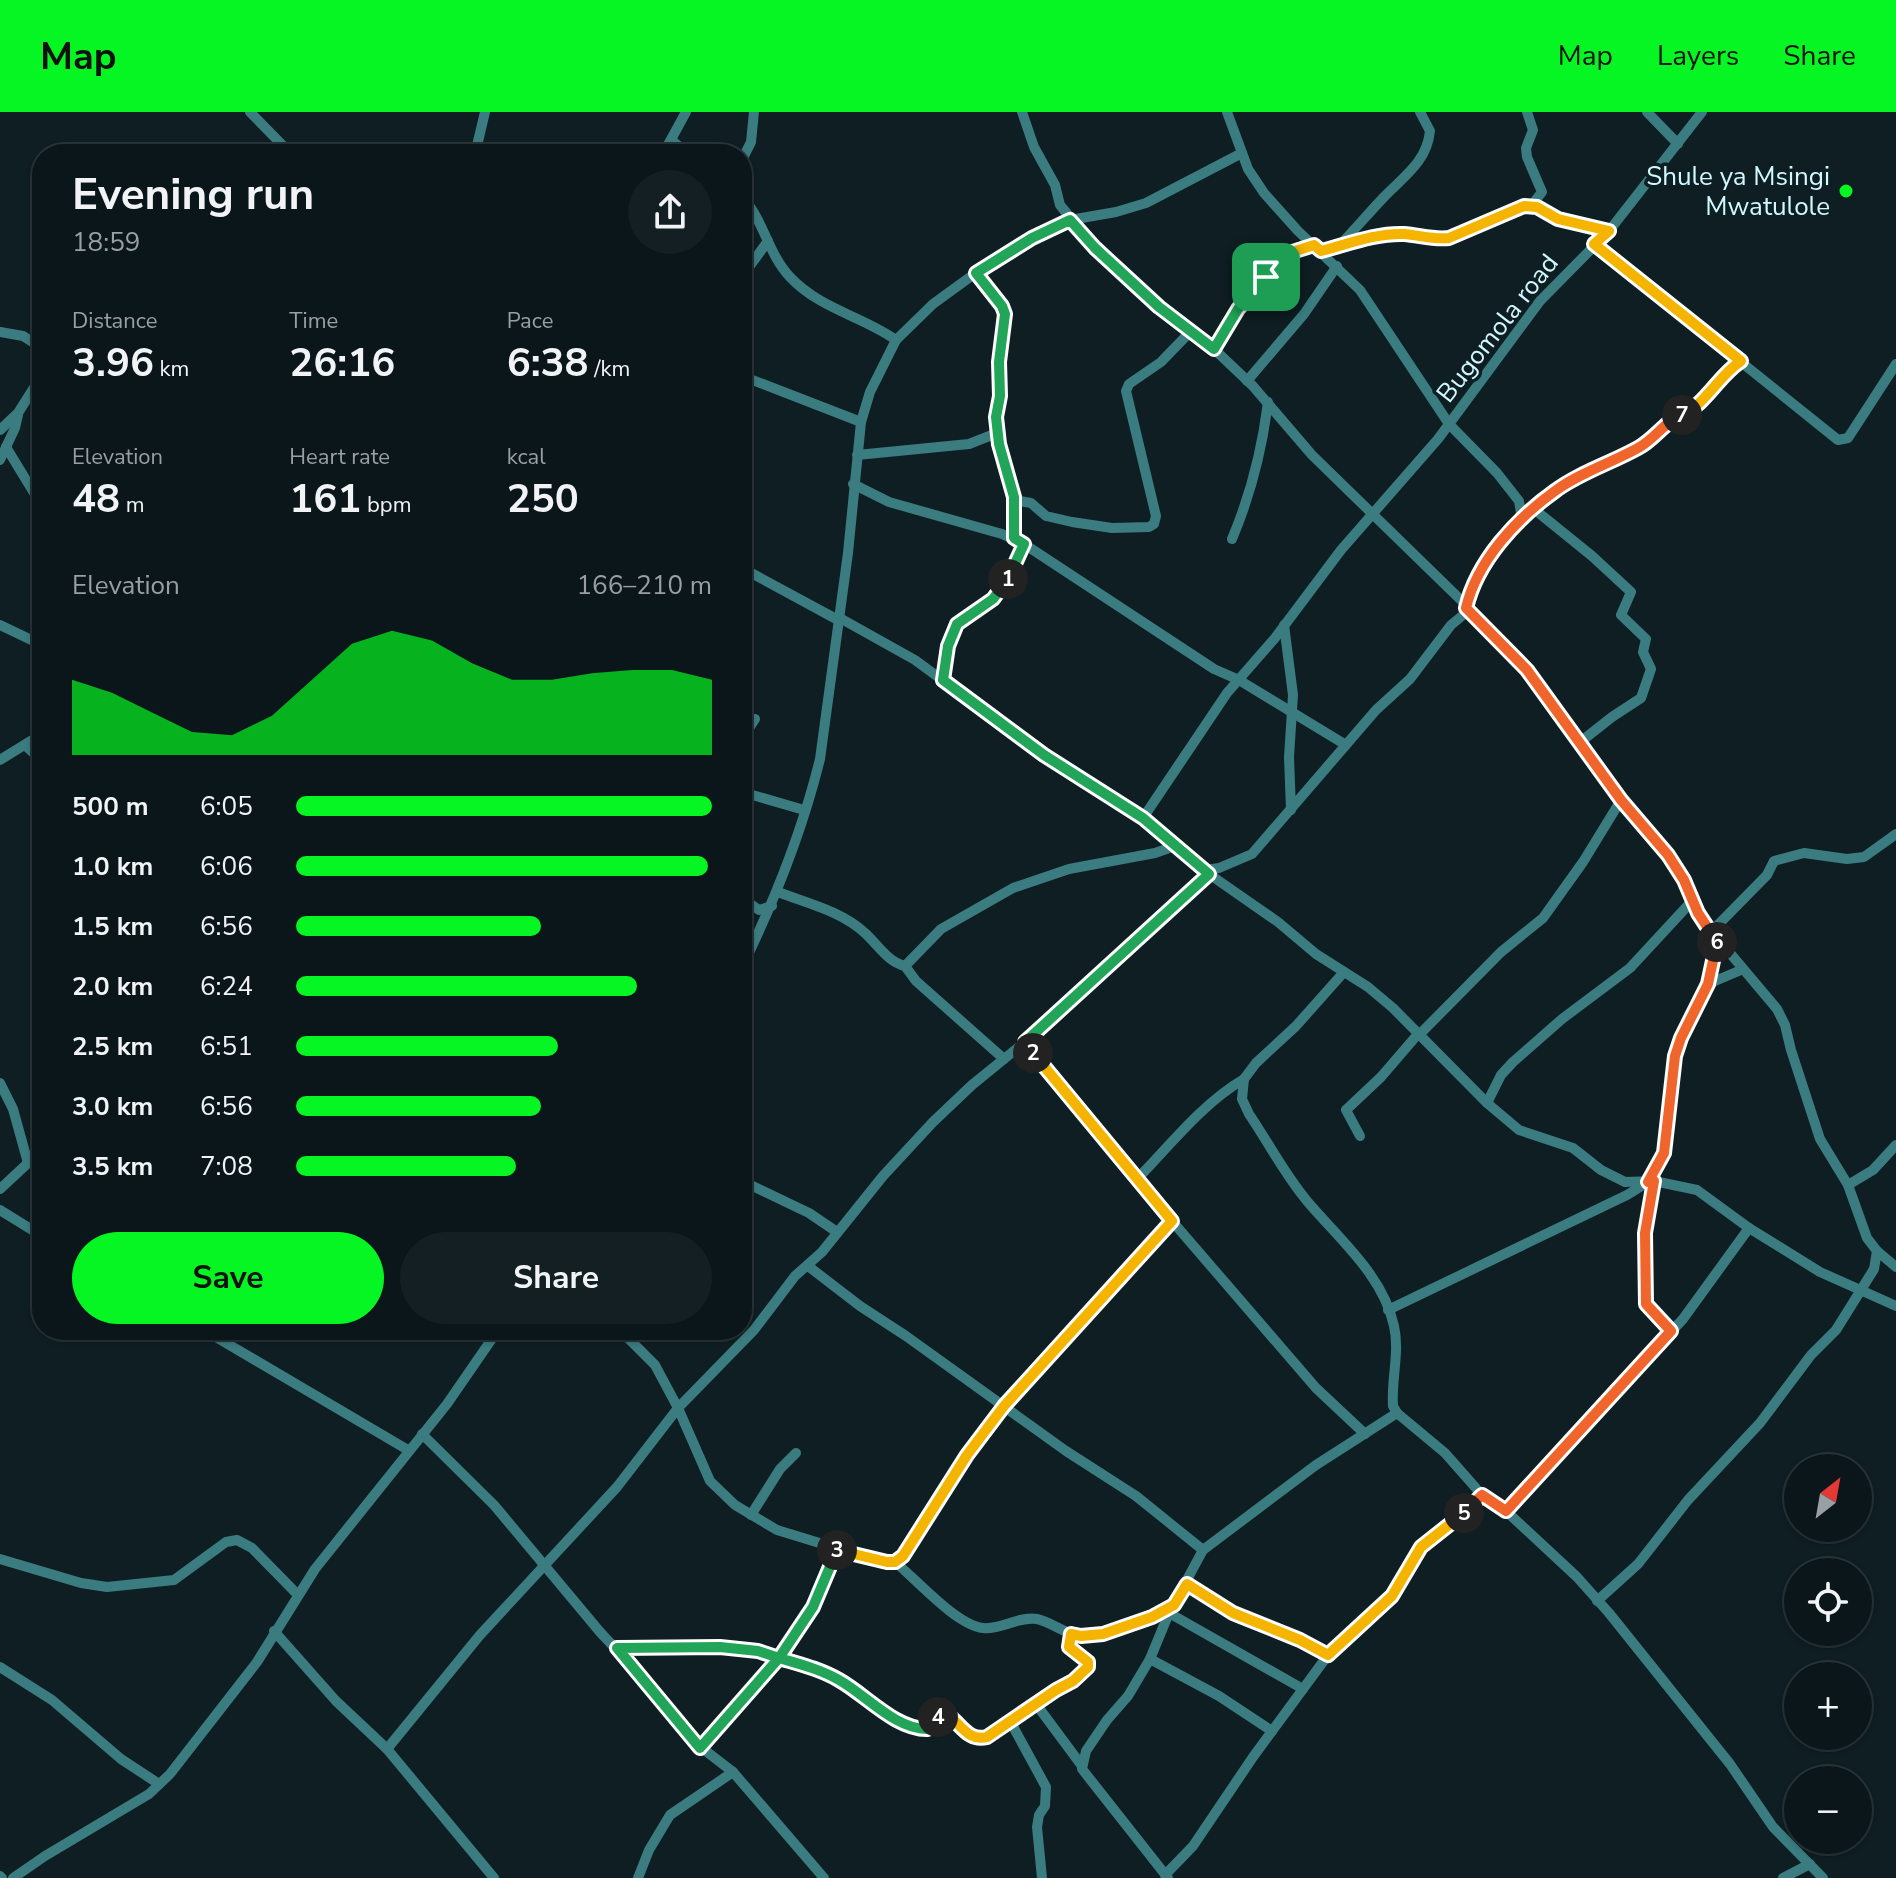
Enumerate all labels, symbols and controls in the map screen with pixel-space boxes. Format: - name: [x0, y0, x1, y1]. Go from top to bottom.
- text: Map: [40, 31, 117, 82]
- text: Map: [1558, 37, 1613, 75]
- text: Layers: [1657, 37, 1739, 75]
- text: Share: [1783, 37, 1856, 75]
- place label: Shule ya Msingi Mwatulole: [1646, 159, 1830, 224]
- text: Evening run: [72, 165, 314, 225]
- button: share: [628, 170, 712, 254]
- marker: Shule ya Msingi Mwatulole: [1837, 182, 1855, 200]
- text: 18:59: [72, 225, 140, 260]
- pin: [1232, 243, 1300, 311]
- street label: Bugomola road: [1428, 247, 1566, 410]
- icon: arrive: [1244, 255, 1288, 299]
- text: Distance: [72, 306, 157, 336]
- text: Time: [289, 306, 338, 336]
- text: Pace: [507, 306, 553, 336]
- text: 3.96: [72, 336, 154, 390]
- text: 26:16: [289, 336, 395, 390]
- text: 6:38: [507, 336, 589, 390]
- text: km: [154, 354, 189, 384]
- text: /km: [589, 354, 630, 384]
- pin: 7: [1662, 395, 1702, 435]
- text: 7: [1675, 400, 1689, 430]
- text: Elevation: [72, 442, 163, 472]
- text: Heart rate: [289, 442, 390, 472]
- text: kcal: [507, 442, 546, 472]
- text: 48: [72, 472, 120, 526]
- text: 161: [289, 472, 361, 526]
- text: 250: [507, 472, 579, 526]
- text: m: [120, 490, 145, 520]
- text: bpm: [361, 490, 411, 520]
- pin: 1: [988, 559, 1028, 599]
- text: 1: [1001, 564, 1015, 594]
- text: Elevation: [72, 568, 180, 603]
- text: 166–210 m: [576, 568, 712, 603]
- text: 500 m: [72, 789, 149, 824]
- text: 6:05: [200, 789, 253, 824]
- text: 1.0 km: [72, 849, 153, 884]
- text: 6:06: [200, 849, 253, 884]
- text: 1.5 km: [72, 909, 153, 944]
- text: 6:56: [200, 909, 253, 944]
- pin: 6: [1697, 922, 1737, 962]
- text: 6: [1710, 927, 1724, 957]
- text: 2.0 km: [72, 969, 153, 1004]
- text: 6:24: [200, 969, 253, 1004]
- text: 2.5 km: [72, 1029, 153, 1064]
- text: 6:51: [200, 1029, 253, 1064]
- pin: 2: [1013, 1033, 1053, 1073]
- text: 2: [1026, 1038, 1040, 1068]
- text: 3.0 km: [72, 1089, 153, 1124]
- text: 6:56: [200, 1089, 253, 1124]
- text: 3.5 km: [72, 1149, 153, 1184]
- text: 7:08: [200, 1149, 253, 1184]
- button: Save: [72, 1232, 384, 1324]
- button: Share: [400, 1232, 712, 1324]
- north arrow: [1784, 1454, 1872, 1542]
- map controls: [1784, 1454, 1872, 1854]
- pin: 5: [1444, 1493, 1484, 1533]
- text: 5: [1457, 1498, 1471, 1528]
- pin: 3: [817, 1530, 857, 1570]
- text: 3: [830, 1535, 844, 1565]
- button: locate: [1784, 1558, 1872, 1646]
- button: +: [1784, 1662, 1872, 1750]
- pin: 4: [918, 1697, 958, 1737]
- text: 4: [931, 1702, 945, 1732]
- button: −: [1784, 1766, 1872, 1854]

